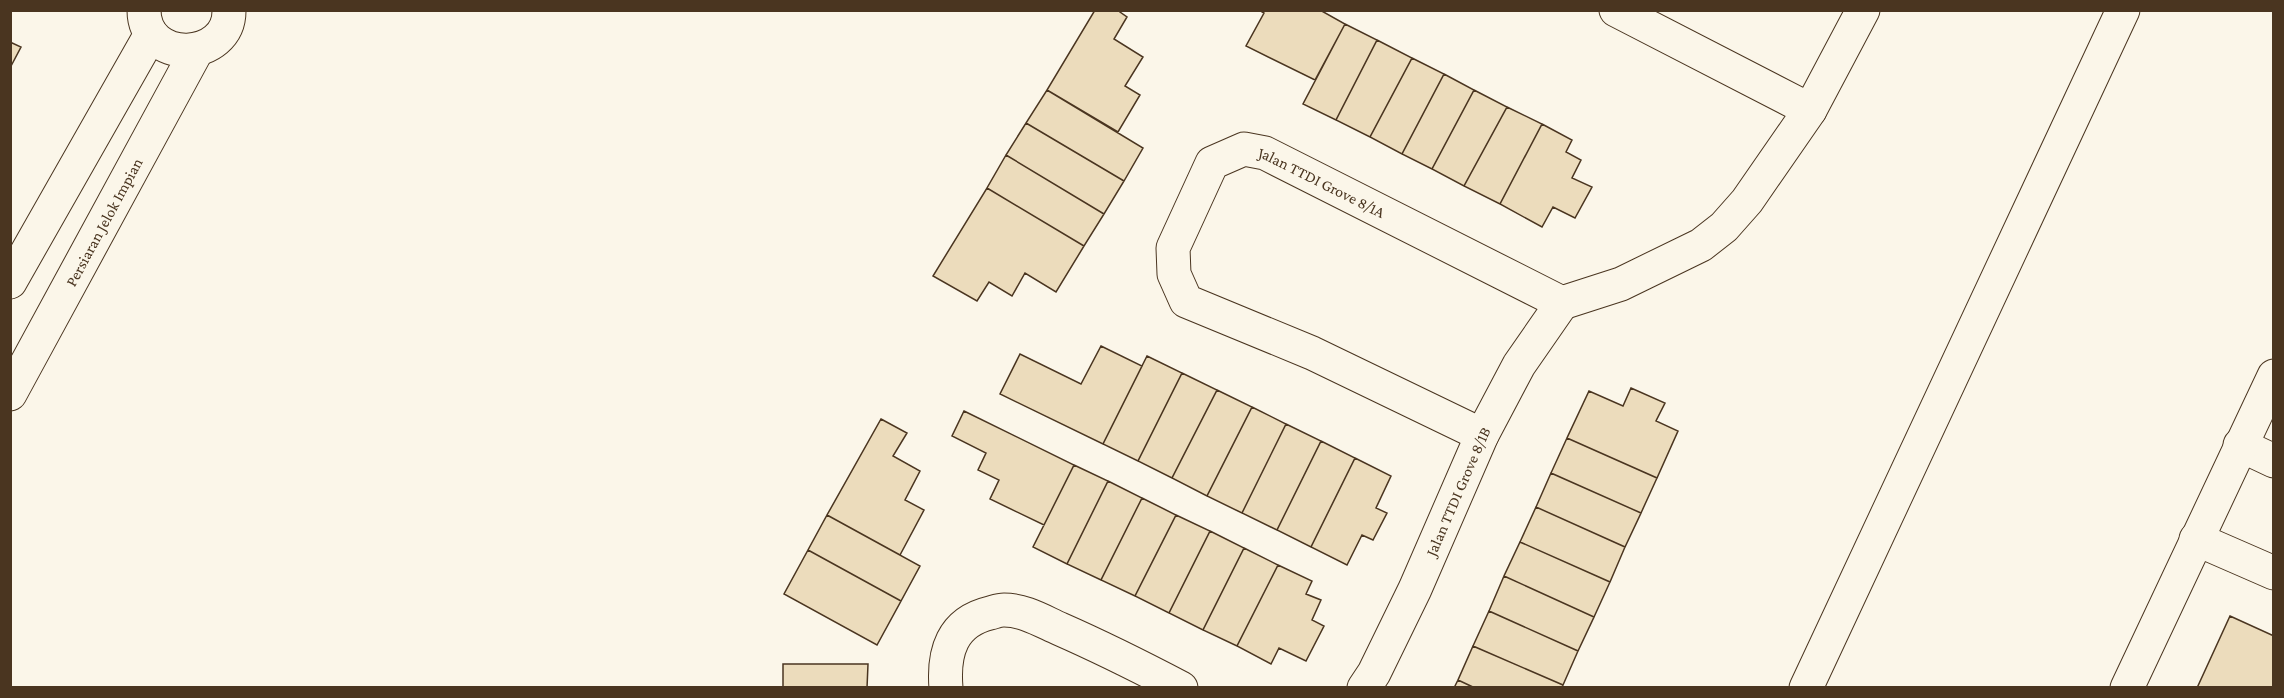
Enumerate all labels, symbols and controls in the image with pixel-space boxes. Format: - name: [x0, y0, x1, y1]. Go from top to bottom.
- street label: Jalan TTDI Grove 8/1A: [1255, 144, 1388, 222]
- street label: Persiaran Jelok Impian: [62, 155, 146, 289]
- street label: Jalan TTDI Grove 8/1B: [1422, 424, 1494, 561]

